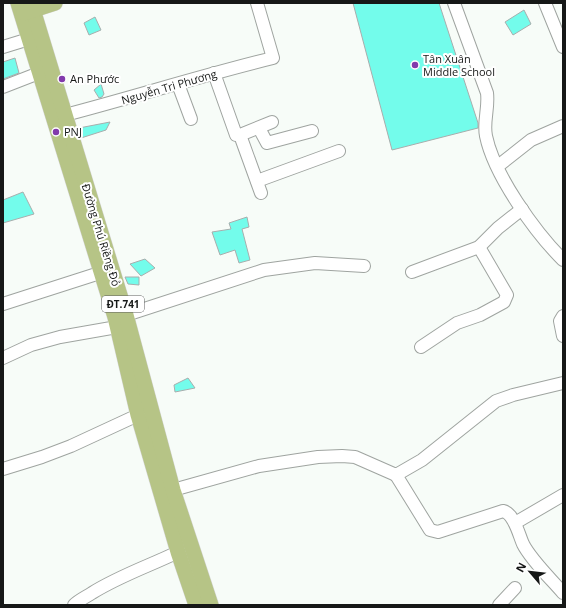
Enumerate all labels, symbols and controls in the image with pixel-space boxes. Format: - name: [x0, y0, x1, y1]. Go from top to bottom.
- place label: Tân Xuân Middle School: [423, 51, 495, 79]
- marker: Tân Xuân Middle School: [410, 60, 420, 70]
- street label: Nguyễn Tri Phương: [119, 66, 218, 107]
- place label: An Phước: [70, 71, 119, 86]
- marker: An Phước: [57, 74, 67, 84]
- place label: PNJ: [64, 124, 82, 139]
- marker: PNJ: [51, 127, 61, 137]
- street label: Đường Phú Riềng Đỏ: [79, 182, 124, 288]
- road number: ĐT.741: [102, 296, 144, 312]
- north arrow: [510, 552, 550, 592]
- text: N: [512, 560, 529, 575]

